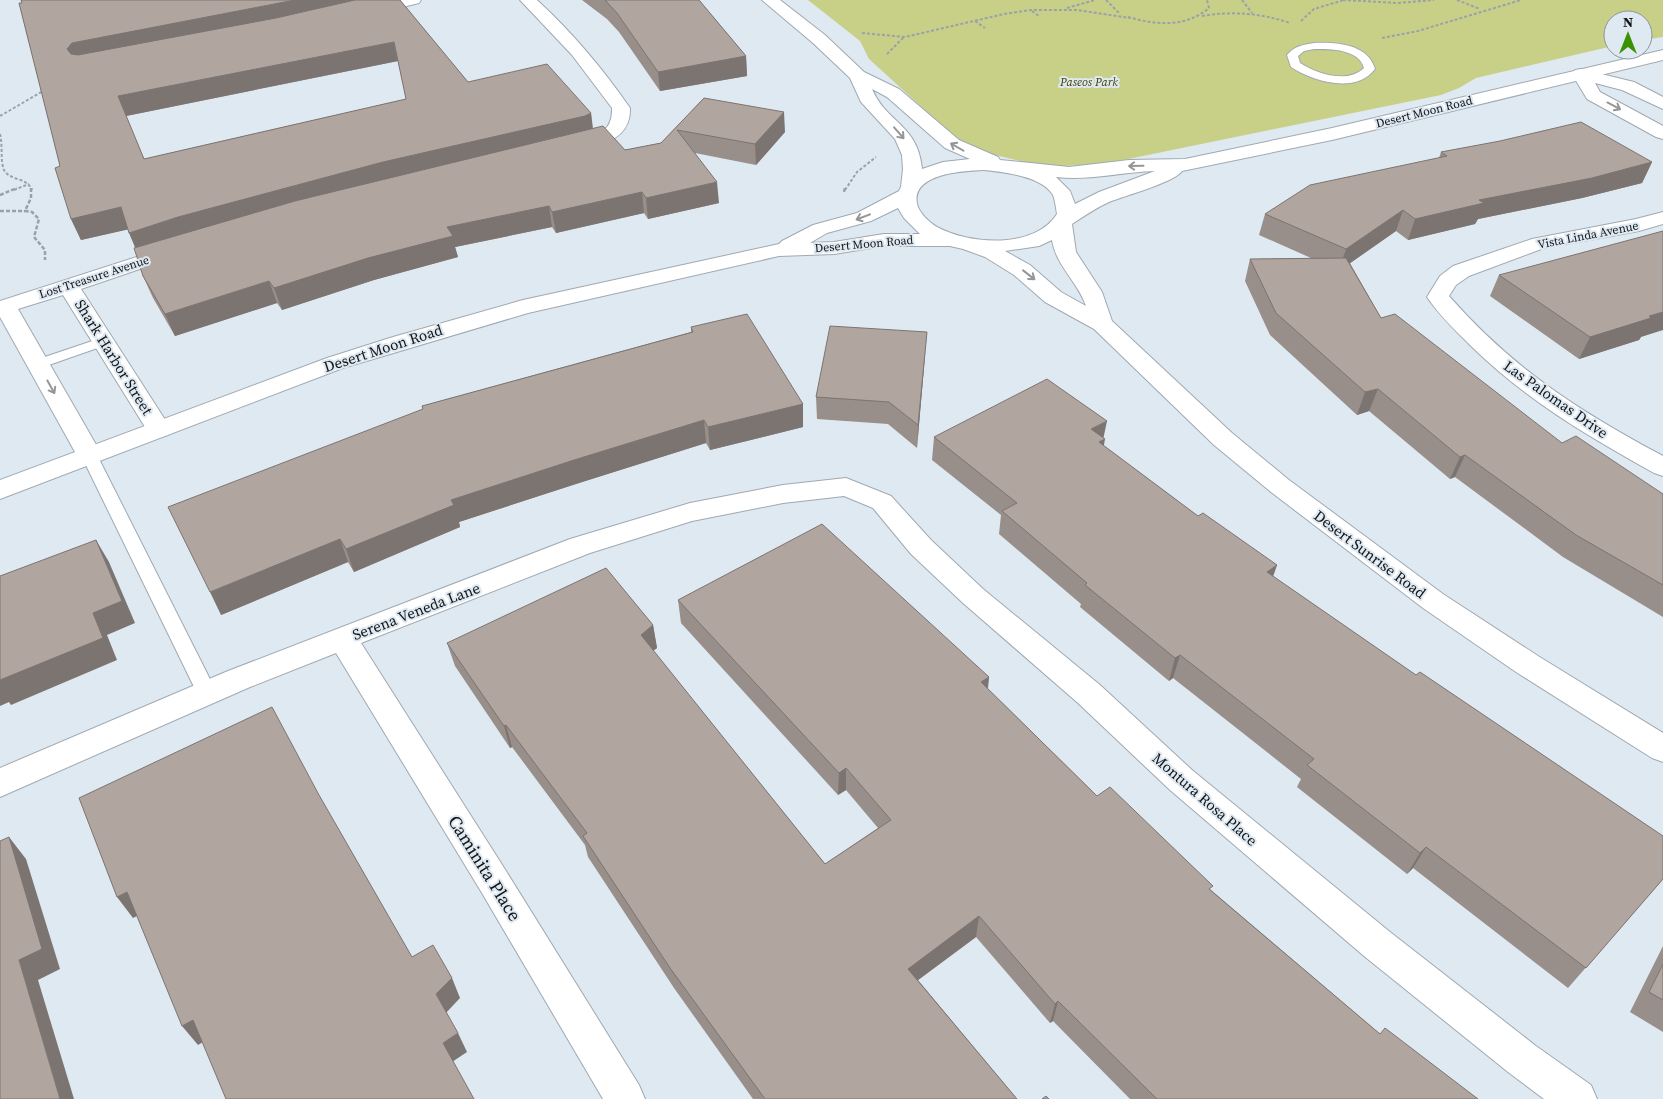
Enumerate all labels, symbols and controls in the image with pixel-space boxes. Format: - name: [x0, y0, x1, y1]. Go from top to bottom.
- north arrow: [1603, 10, 1653, 60]
- text: N: [1623, 12, 1633, 32]
- park label: Paseos Park: [1059, 74, 1118, 90]
- street label: Desert Moon Road: [1374, 92, 1474, 132]
- one-way arrow: [1607, 102, 1621, 112]
- one-way arrow: [894, 126, 905, 139]
- one-way arrow: [951, 141, 965, 151]
- one-way arrow: [1129, 161, 1145, 171]
- one-way arrow: [856, 213, 872, 222]
- street label: Vista Linda Avenue: [1536, 217, 1640, 253]
- street label: Desert Moon Road: [814, 232, 914, 256]
- street label: Lost Treasure Avenue: [37, 252, 151, 302]
- one-way arrow: [1022, 269, 1035, 280]
- street label: Shark Harbor Street: [70, 295, 158, 419]
- street label: Desert Moon Road: [321, 319, 446, 377]
- street label: Las Palomas Drive: [1500, 355, 1613, 443]
- one-way arrow: [46, 379, 56, 394]
- street label: Desert Sunrise Road: [1310, 505, 1431, 603]
- street label: Serena Veneda Lane: [349, 577, 483, 645]
- street label: Montura Rosa Place: [1148, 748, 1262, 851]
- street label: Caminita Place: [442, 810, 528, 926]

